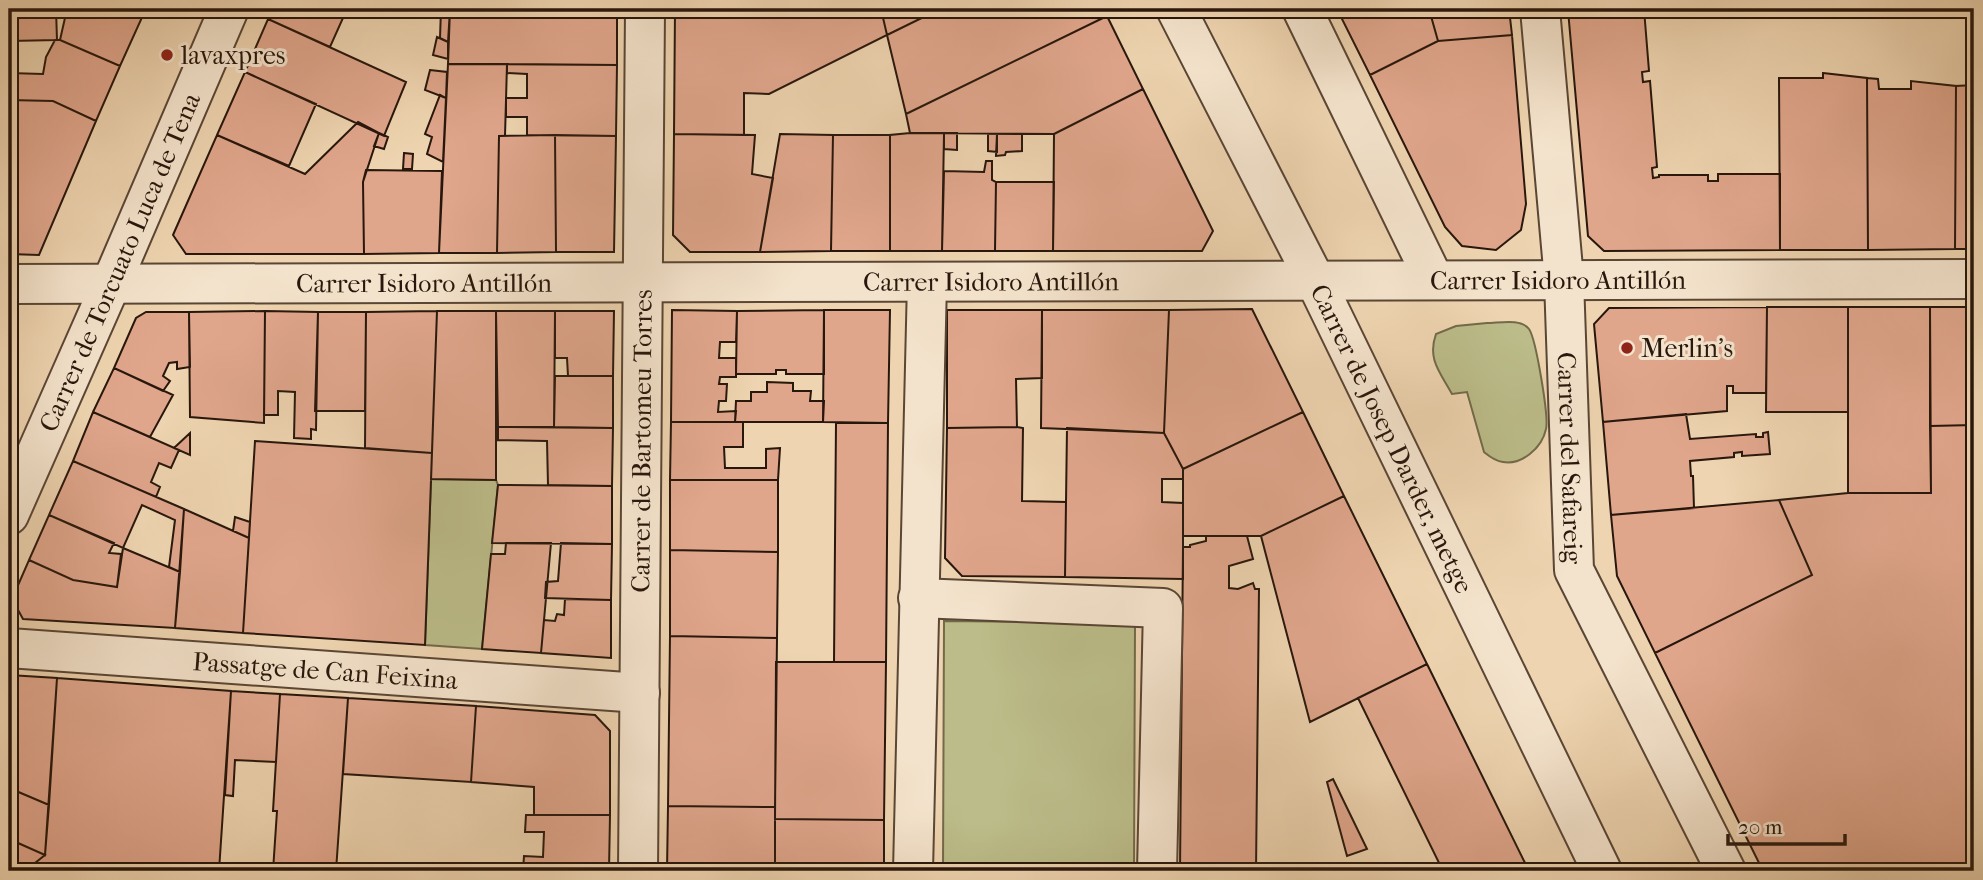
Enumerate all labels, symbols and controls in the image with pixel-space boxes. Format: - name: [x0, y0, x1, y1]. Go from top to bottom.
- place label: lavaxpres: [180, 40, 285, 71]
- marker: lavaxpres: [159, 47, 175, 63]
- street label: Carrer de Torcuato Luca de Tena: [32, 87, 207, 436]
- street label: Carrer Isidoro Antillón: [1430, 264, 1686, 296]
- street label: Carrer Isidoro Antillón: [863, 266, 1119, 297]
- street label: Carrer Isidoro Antillón: [296, 267, 552, 299]
- street label: Carrer de Josep Darder, metge: [1304, 279, 1480, 598]
- street label: Carrer de Bartomeu Torres: [625, 289, 658, 593]
- place label: Merlin's: [1641, 333, 1733, 364]
- marker: Merlin's: [1619, 340, 1635, 356]
- street label: Carrer del Safareig: [1551, 351, 1589, 565]
- street label: Passatge de Can Feixina: [191, 646, 460, 696]
- scale bar: [1728, 803, 1845, 847]
- text: 20 m: [1738, 815, 1783, 839]

